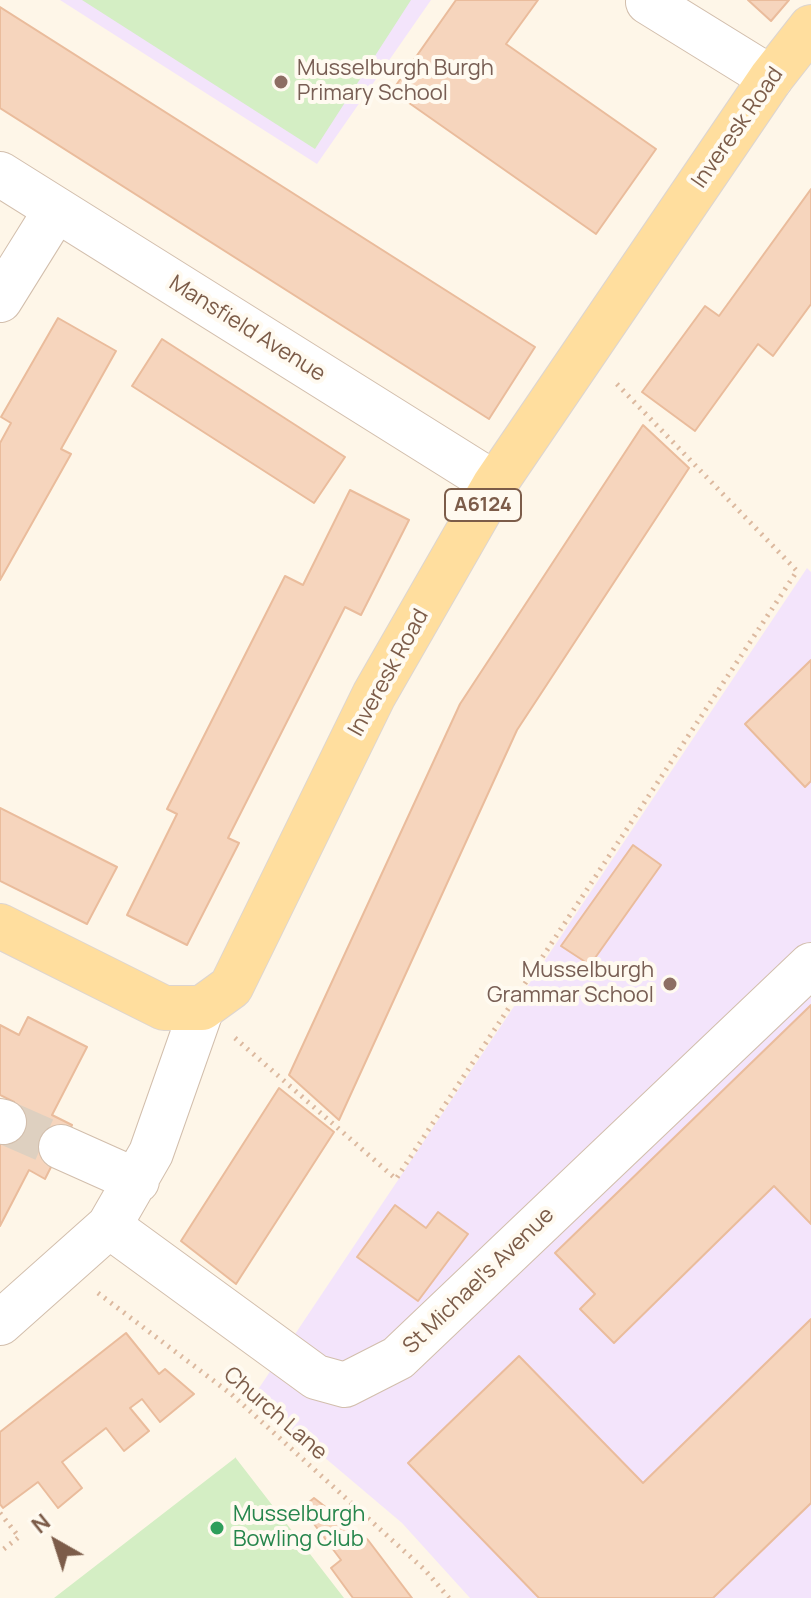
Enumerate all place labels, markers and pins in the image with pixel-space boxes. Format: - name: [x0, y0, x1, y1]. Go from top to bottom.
- place label: Musselburgh Burgh Primary School: [297, 56, 494, 108]
- marker: Musselburgh Burgh Primary School: [272, 73, 290, 91]
- place label: Musselburgh Grammar School: [487, 958, 654, 1010]
- marker: Musselburgh Grammar School: [661, 975, 679, 993]
- place label: Musselburgh Bowling Club: [233, 1502, 365, 1554]
- marker: Musselburgh Bowling Club: [208, 1519, 226, 1537]

